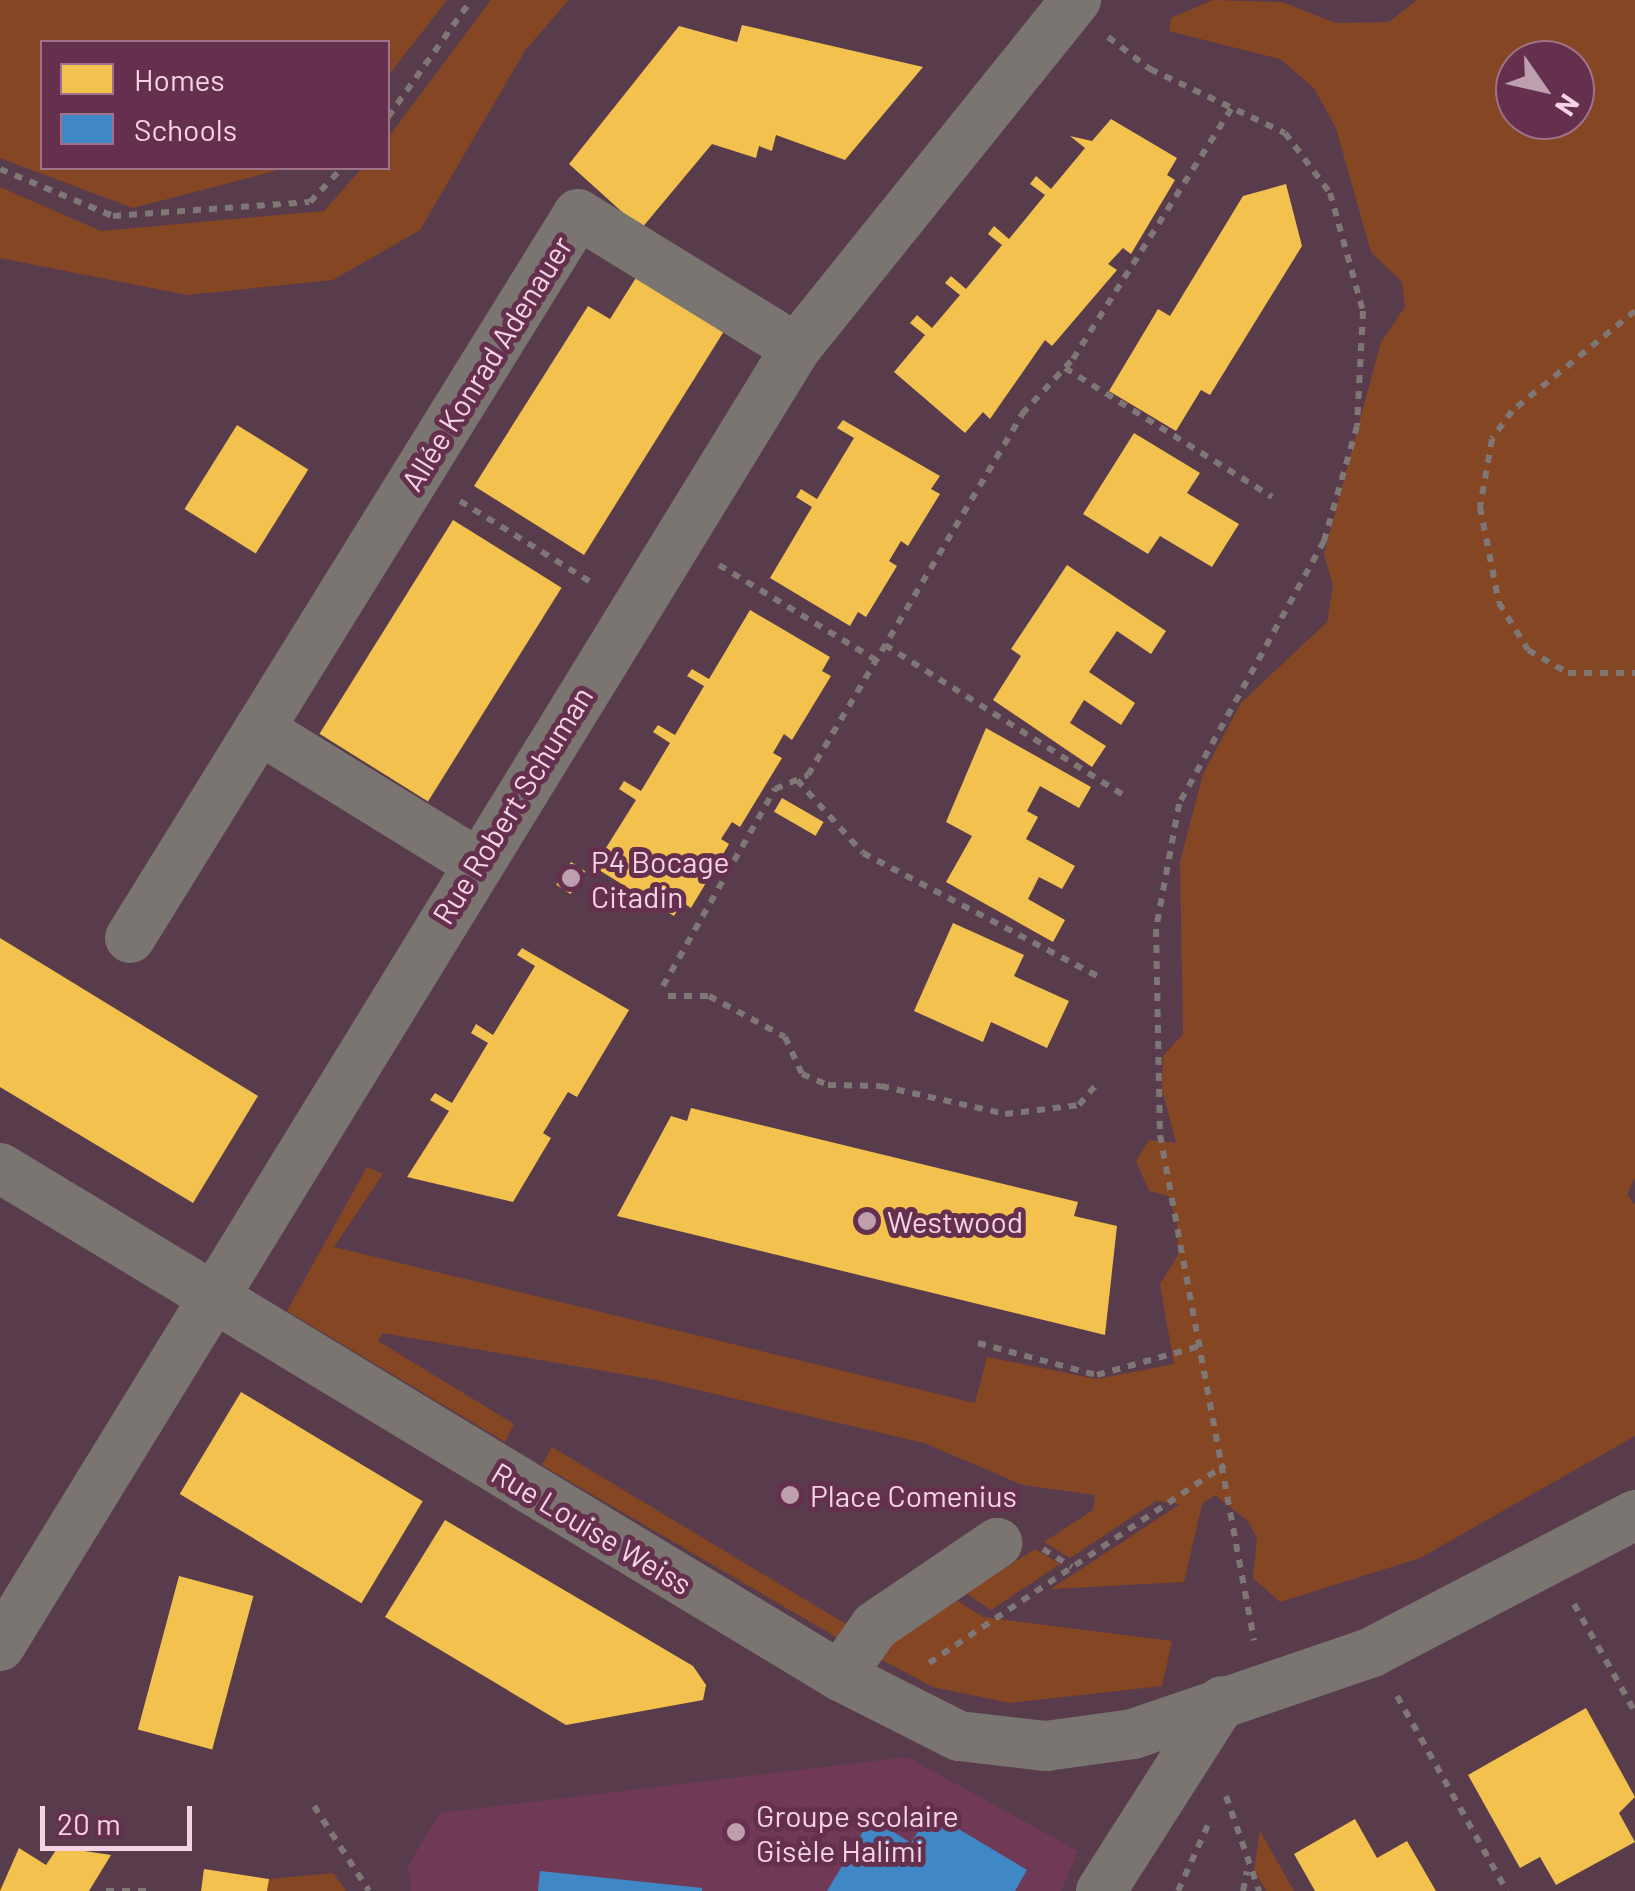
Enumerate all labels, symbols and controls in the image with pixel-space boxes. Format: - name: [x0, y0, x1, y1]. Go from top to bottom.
- legend: [40, 40, 390, 170]
- north arrow: [1495, 40, 1595, 140]
- text: Homes: [134, 61, 225, 97]
- text: N: [1549, 88, 1588, 123]
- text: Schools: [134, 111, 237, 147]
- street label: Allée Konrad Adenauer: [393, 229, 579, 497]
- street label: Rue Robert Schuman: [424, 680, 600, 930]
- place label: P4 Bocage Citadin: [591, 843, 729, 914]
- marker: P4 Bocage Citadin: [560, 867, 582, 889]
- place label: Westwood: [887, 1203, 1023, 1239]
- marker: Westwood: [856, 1210, 878, 1232]
- street label: Rue Louise Weiss: [485, 1454, 699, 1602]
- place label: Place Comenius: [810, 1477, 1017, 1513]
- marker: Place Comenius: [779, 1484, 801, 1506]
- scale bar: [45, 1786, 198, 1848]
- place label: Groupe scolaire Gisèle Halimi: [756, 1797, 959, 1868]
- text: 20 m: [57, 1805, 121, 1841]
- marker: Groupe scolaire Gisèle Halimi: [725, 1821, 747, 1843]

